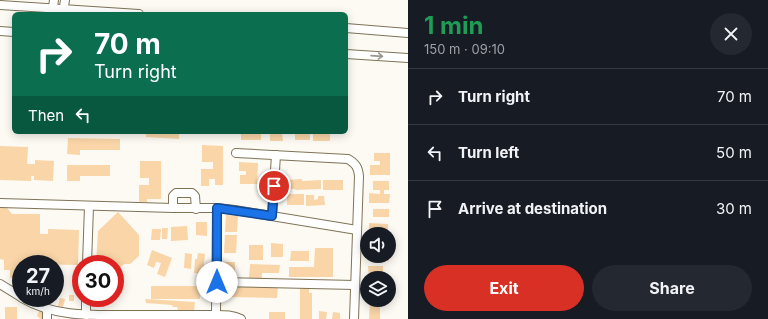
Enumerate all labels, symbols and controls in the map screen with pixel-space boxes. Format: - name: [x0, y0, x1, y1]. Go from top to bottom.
- text: 1 min: [424, 11, 483, 40]
- button: close: [710, 13, 752, 55]
- text: 70 m: [94, 27, 161, 61]
- icon: right: [28, 28, 80, 80]
- text: 150 m · 09:10: [424, 41, 505, 57]
- one-way arrow: [370, 52, 383, 59]
- text: Turn right: [94, 61, 177, 82]
- icon: right: [424, 86, 446, 108]
- text: Turn right: [458, 87, 530, 106]
- text: 70 m: [717, 87, 752, 106]
- icon: left: [72, 104, 94, 126]
- text: Then: [28, 106, 64, 125]
- icon: left: [424, 142, 446, 164]
- text: Turn left: [458, 143, 519, 162]
- text: 50 m: [716, 143, 752, 162]
- pin: [257, 169, 291, 203]
- icon: arrive: [263, 175, 285, 197]
- icon: arrive: [424, 198, 446, 220]
- text: Arrive at destination: [458, 199, 607, 218]
- text: 30 m: [716, 199, 752, 218]
- map controls: [360, 227, 396, 307]
- button: sound: [360, 227, 396, 263]
- speed limit sign: 30: [72, 255, 124, 307]
- position arrow: [196, 261, 238, 303]
- text: 27: [26, 264, 50, 288]
- button: Exit: [424, 265, 584, 311]
- button: Share: [592, 265, 752, 311]
- button: layers: [360, 271, 396, 307]
- text: km/h: [26, 285, 50, 297]

